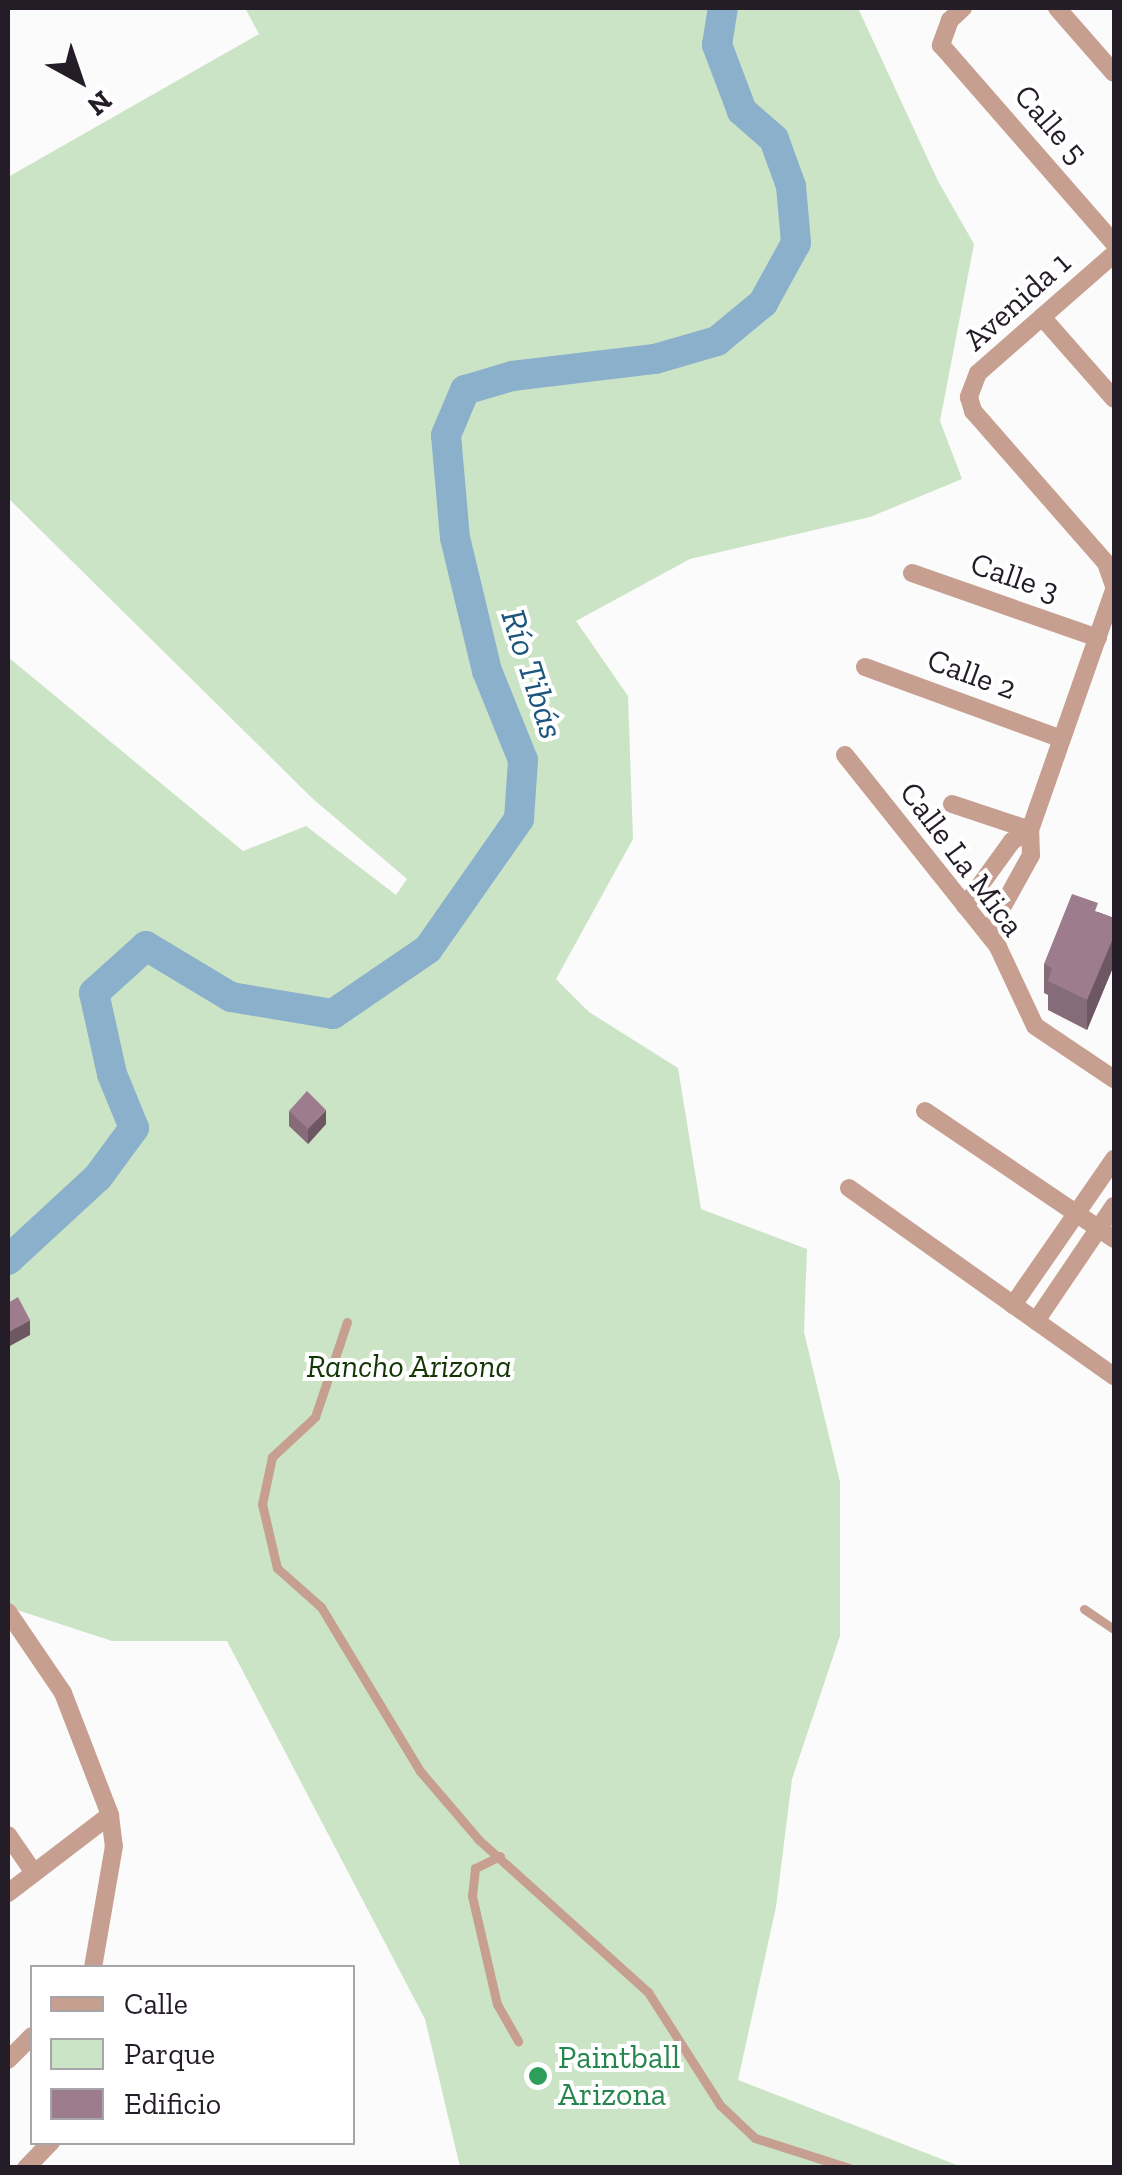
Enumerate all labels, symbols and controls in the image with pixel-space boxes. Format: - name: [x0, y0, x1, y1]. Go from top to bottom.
- north arrow: [30, 30, 130, 130]
- street label: Calle 5: [1006, 77, 1096, 171]
- text: N: [81, 84, 118, 123]
- street label: Avenida 1: [956, 243, 1078, 359]
- street label: Calle 3: [966, 544, 1064, 610]
- water label: Río Tibás: [492, 604, 574, 744]
- street label: Calle 2: [922, 640, 1022, 708]
- street label: Calle La Mica: [892, 774, 1032, 944]
- park label: Rancho Arizona: [306, 1347, 512, 1385]
- legend: [30, 1965, 355, 2145]
- text: Calle: [124, 1986, 188, 2022]
- text: Parque: [124, 2036, 215, 2072]
- place label: Paintball Arizona: [558, 2039, 680, 2114]
- marker: Paintball Arizona: [527, 2065, 549, 2087]
- text: Edificio: [124, 2086, 221, 2122]

